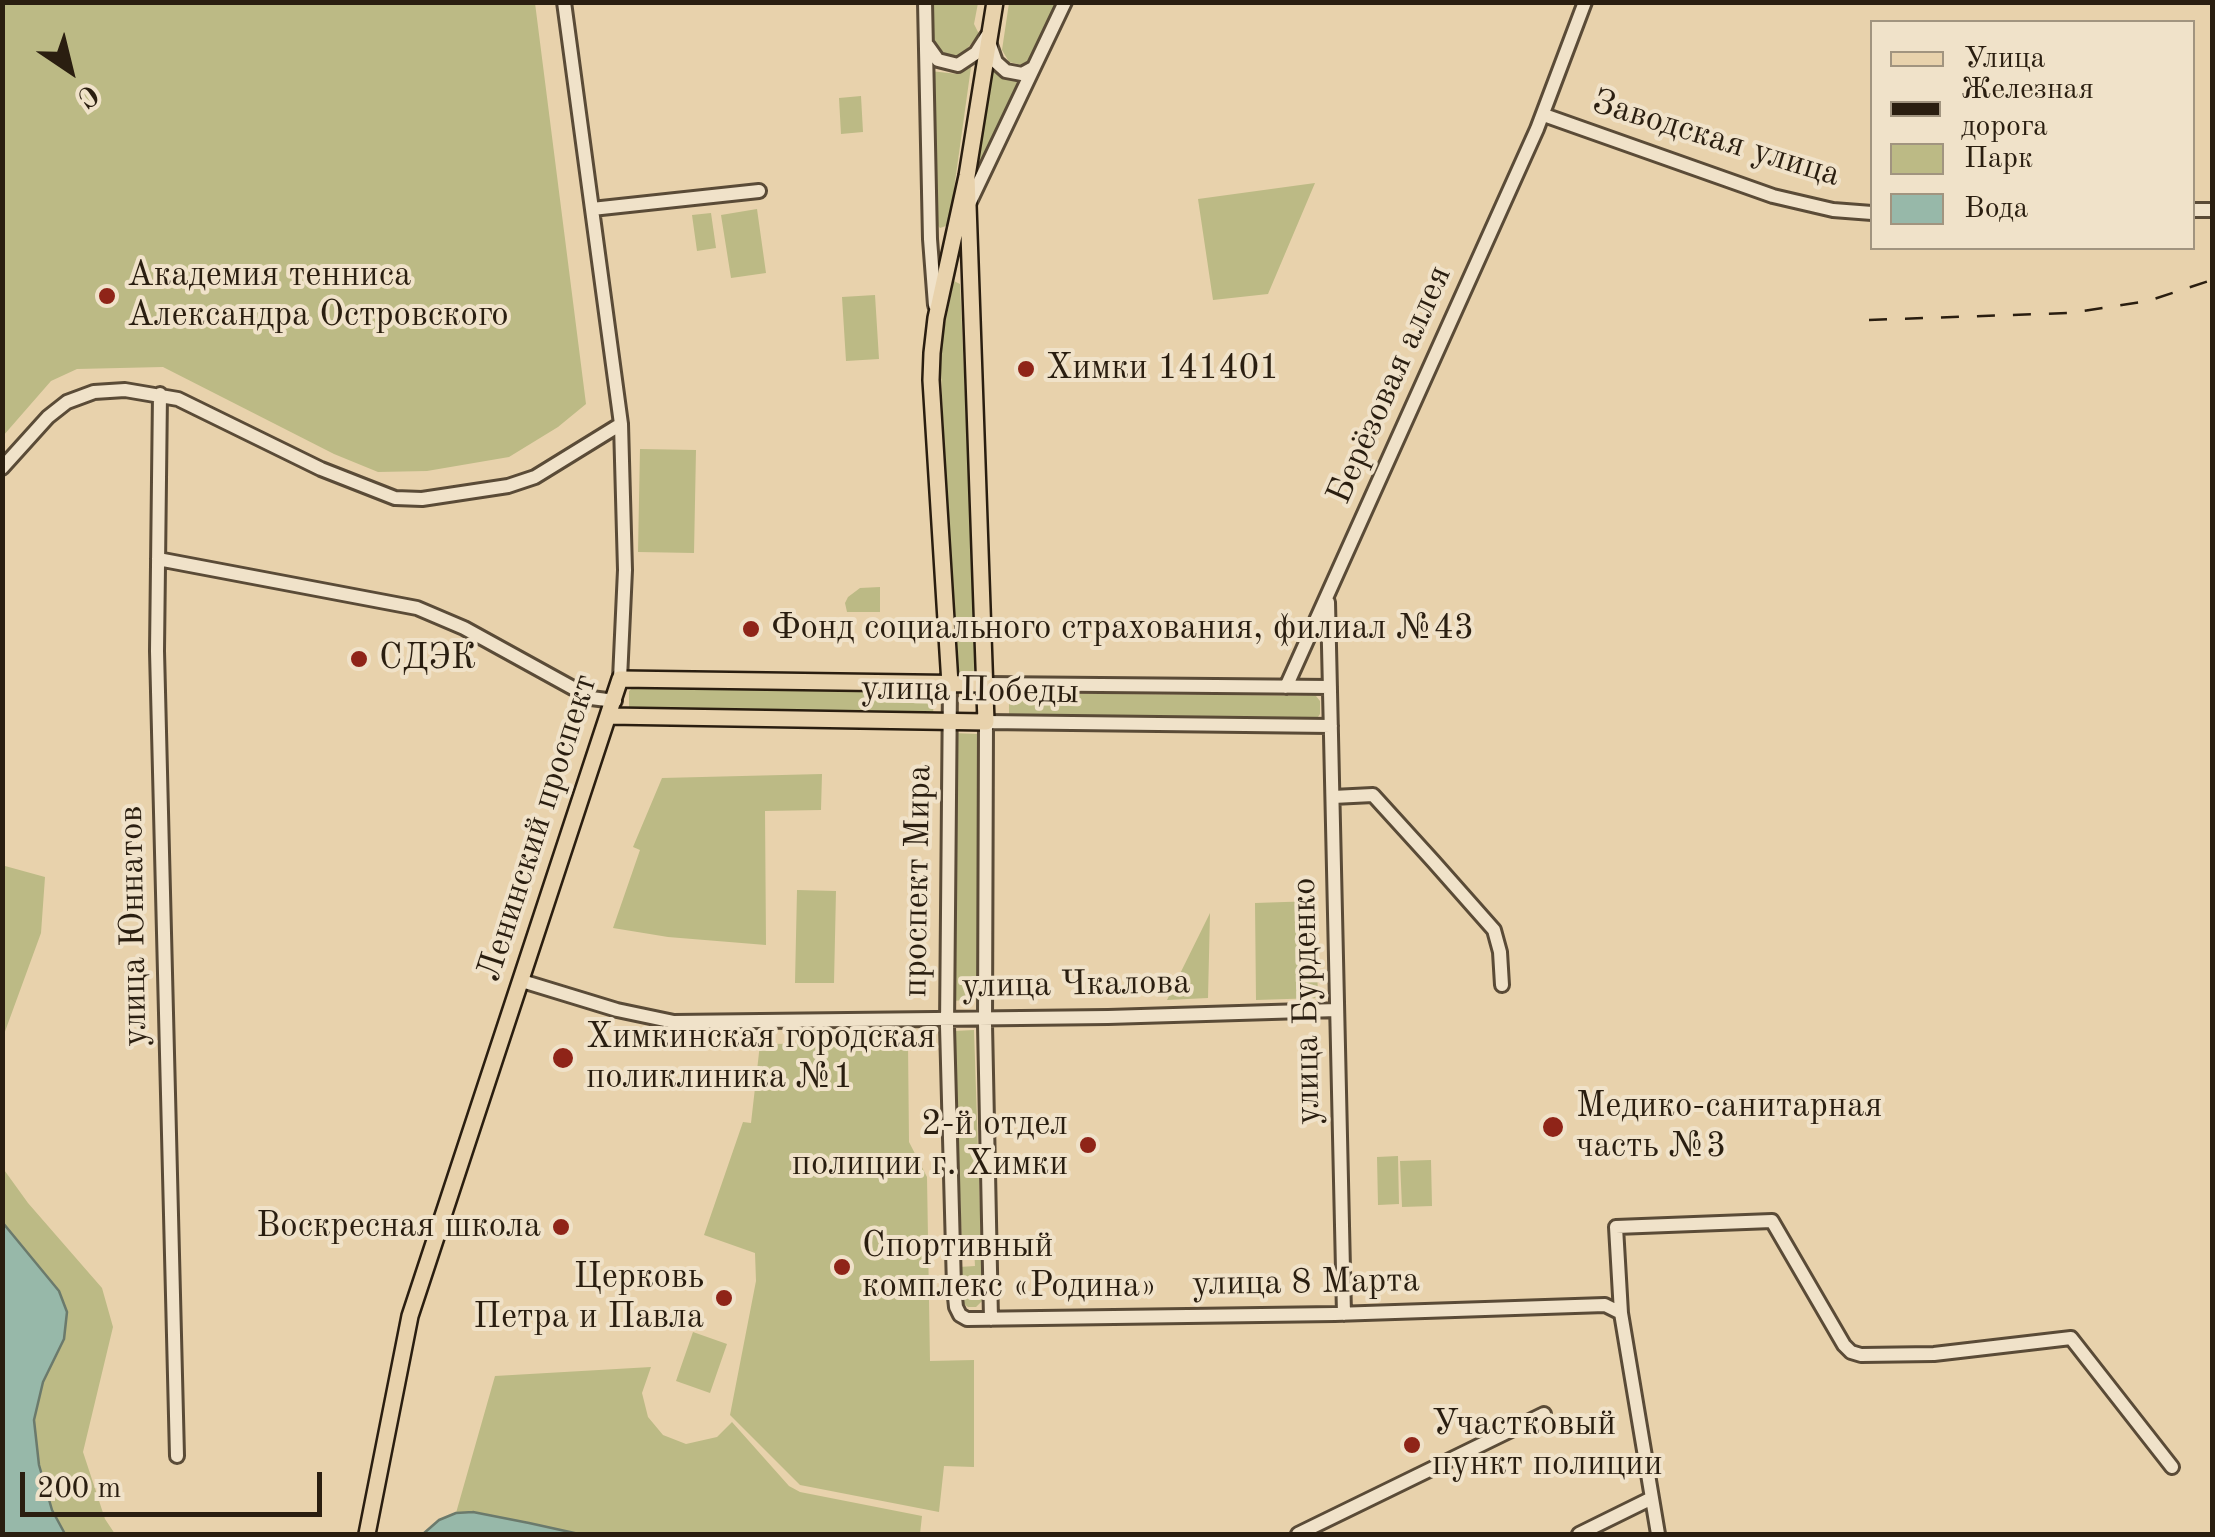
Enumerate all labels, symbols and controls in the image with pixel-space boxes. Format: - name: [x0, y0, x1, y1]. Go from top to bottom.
- north arrow: [20, 20, 120, 120]
- legend: [1870, 20, 2195, 250]
- text: Улица: [1964, 44, 2045, 74]
- text: Железная дорога: [1961, 75, 2094, 142]
- text: С: [72, 78, 103, 111]
- street label: Заводская улица: [1587, 81, 1845, 197]
- text: Парк: [1964, 144, 2033, 174]
- text: Вода: [1964, 194, 2028, 224]
- place label: Академия тенниса Александра Островского: [127, 255, 509, 337]
- street label: Берёзовая аллея: [1319, 259, 1461, 511]
- marker: Академия тенниса Александра Островского: [96, 285, 118, 307]
- place label: Химки 141401: [1046, 348, 1279, 390]
- marker: Химки 141401: [1015, 358, 1037, 380]
- place label: Фонд социального страхования, филиал №43: [771, 608, 1474, 650]
- marker: Фонд социального страхования, филиал №43: [740, 618, 762, 640]
- place label: СДЭК: [379, 638, 476, 680]
- marker: СДЭК: [348, 648, 370, 670]
- street label: улица Победы: [861, 668, 1079, 714]
- street label: Ленинский проспект: [469, 669, 607, 987]
- street label: проспект Мира: [895, 764, 941, 998]
- street label: улица Юннатов: [111, 805, 157, 1047]
- street label: улица Бурденко: [1284, 877, 1330, 1125]
- street label: улица Чкалова: [961, 962, 1191, 1008]
- place label: Химкинская городская поликлиника №1: [586, 1017, 936, 1099]
- marker: Химкинская городская поликлиника №1: [550, 1045, 576, 1071]
- place label: Медико-санитарная часть №3: [1576, 1086, 1882, 1168]
- place label: 2-й отдел полиции г. Химки: [792, 1104, 1068, 1186]
- marker: Медико-санитарная часть №3: [1540, 1114, 1566, 1140]
- marker: 2-й отдел полиции г. Химки: [1077, 1134, 1099, 1156]
- place label: Воскресная школа: [256, 1206, 541, 1248]
- marker: Воскресная школа: [550, 1216, 572, 1238]
- place label: Спортивный комплекс «Родина»: [862, 1226, 1157, 1308]
- marker: Спортивный комплекс «Родина»: [831, 1256, 853, 1278]
- place label: Церковь Петра и Павла: [473, 1257, 704, 1339]
- street label: улица 8 Марта: [1192, 1260, 1420, 1306]
- marker: Церковь Петра и Павла: [713, 1287, 735, 1309]
- place label: Участковый пункт полиции: [1432, 1404, 1663, 1486]
- marker: Участковый пункт полиции: [1401, 1434, 1423, 1456]
- scale bar: [25, 1452, 328, 1514]
- text: 200 m: [37, 1474, 121, 1504]

